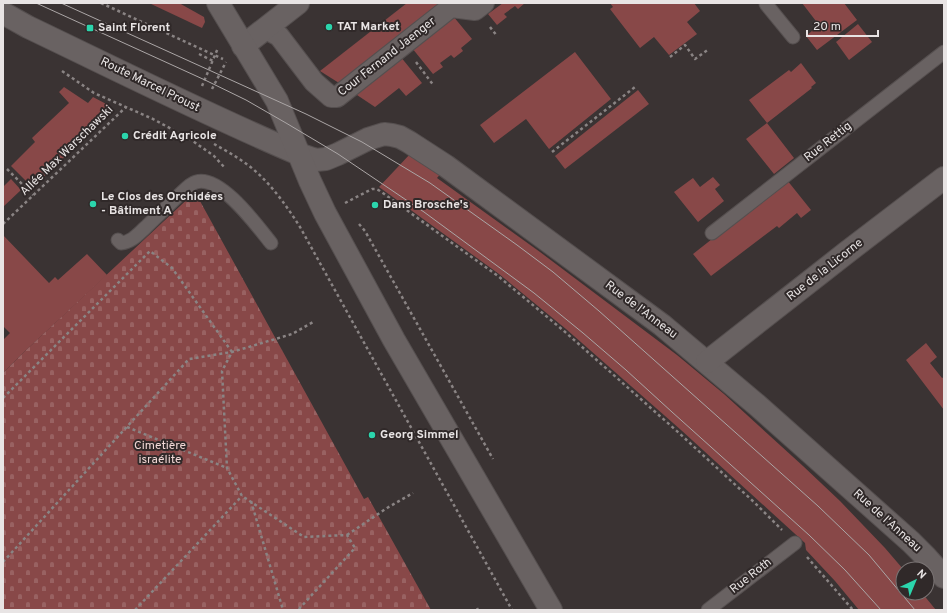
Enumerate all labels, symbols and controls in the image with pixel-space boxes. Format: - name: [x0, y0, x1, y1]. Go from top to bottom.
- scale bar: [807, 12, 878, 38]
- street label: Cour Fernand Jaenger: [335, 14, 440, 100]
- place label: TAT Market: [337, 19, 400, 35]
- text: 20 m: [813, 19, 841, 35]
- place label: Saint Florent: [98, 20, 170, 36]
- marker: TAT Market: [324, 22, 334, 32]
- marker: Saint Florent: [85, 23, 95, 33]
- street label: Route Marcel Proust: [98, 54, 202, 116]
- street label: Allée Max Warschawski: [17, 102, 117, 200]
- street label: Rue Rettig: [801, 118, 855, 166]
- place label: Crédit Agricole: [133, 128, 217, 144]
- marker: Crédit Agricole: [120, 131, 130, 141]
- place label: Le Clos des Orchidées - Bâtiment A: [101, 189, 223, 219]
- place label: Dans Brosche's: [383, 197, 469, 213]
- marker: Le Clos des Orchidées - Bâtiment A: [88, 199, 98, 209]
- marker: Dans Brosche's: [370, 200, 380, 210]
- street label: Rue de la Licorne: [784, 235, 866, 305]
- street label: Rue de l'Anneau: [601, 277, 681, 343]
- place label: Georg Simmel: [380, 427, 458, 443]
- marker: Georg Simmel: [367, 430, 377, 440]
- park label: Cimetière israélite: [134, 438, 186, 468]
- street label: Rue de l'Anneau: [849, 486, 925, 556]
- street label: Rue Roth: [727, 555, 775, 597]
- north arrow: [895, 561, 935, 601]
- text: N: [914, 567, 929, 582]

